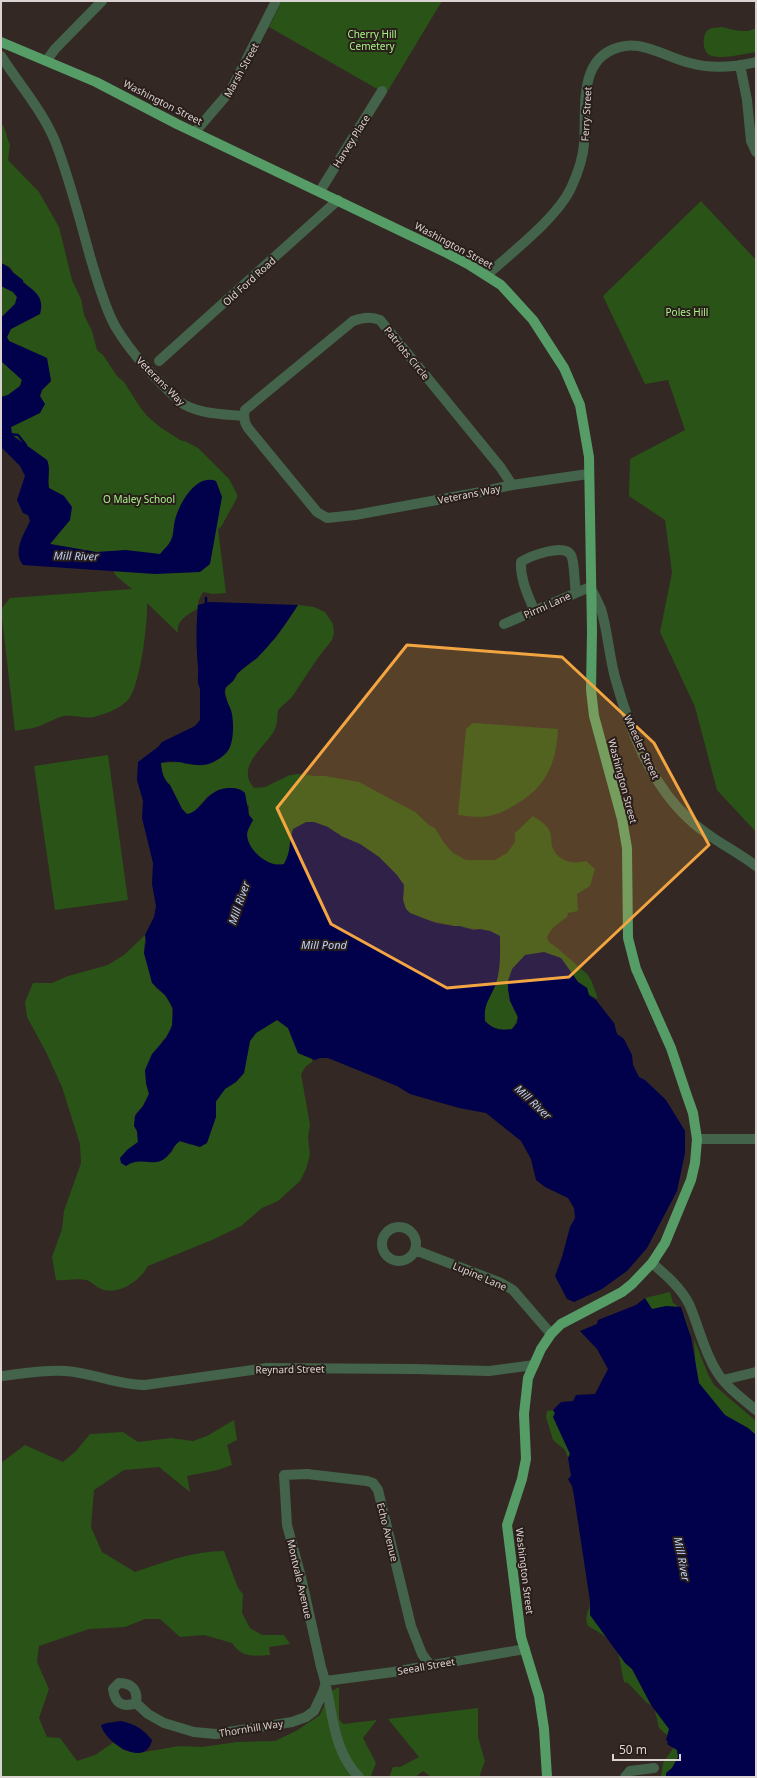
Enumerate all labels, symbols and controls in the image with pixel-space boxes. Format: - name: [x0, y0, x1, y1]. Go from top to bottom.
- park label: Cherry Hill Cemetery: [347, 27, 397, 53]
- street label: Marsh Street: [220, 40, 262, 100]
- street label: Washington Street: [121, 76, 205, 128]
- street label: Ferry Street: [578, 86, 594, 142]
- street label: Harvey Place: [329, 112, 373, 170]
- street label: Washington Street: [412, 218, 496, 272]
- street label: Old Ford Road: [219, 253, 279, 309]
- park label: Poles Hill: [666, 305, 708, 319]
- street label: Patriots Circle: [381, 323, 433, 383]
- street label: Veterans Way: [134, 354, 189, 409]
- street label: Veterans Way: [436, 481, 502, 507]
- park label: O Maley School: [103, 492, 175, 506]
- water label: Mill River: [53, 548, 99, 563]
- street label: Pirmi Lane: [521, 588, 573, 622]
- street label: Wheeler Street: [621, 712, 663, 782]
- street label: Washington Street: [605, 737, 641, 825]
- water label: Mill River: [224, 879, 253, 926]
- water label: Mill Pond: [301, 937, 348, 952]
- water label: Mill River: [512, 1081, 555, 1123]
- street label: Lupine Lane: [451, 1258, 509, 1294]
- street label: Reynard Street: [255, 1361, 325, 1377]
- street label: Echo Avenue: [374, 1501, 402, 1563]
- street label: Washington Street: [513, 1527, 537, 1615]
- water label: Mill River: [671, 1535, 694, 1583]
- street label: Montvale Avenue: [284, 1538, 316, 1621]
- street label: Seeall Street: [396, 1654, 456, 1678]
- street label: Thornhill Way: [218, 1716, 285, 1740]
- scale bar: [613, 1736, 680, 1762]
- text: 50 m: [619, 1741, 647, 1758]

